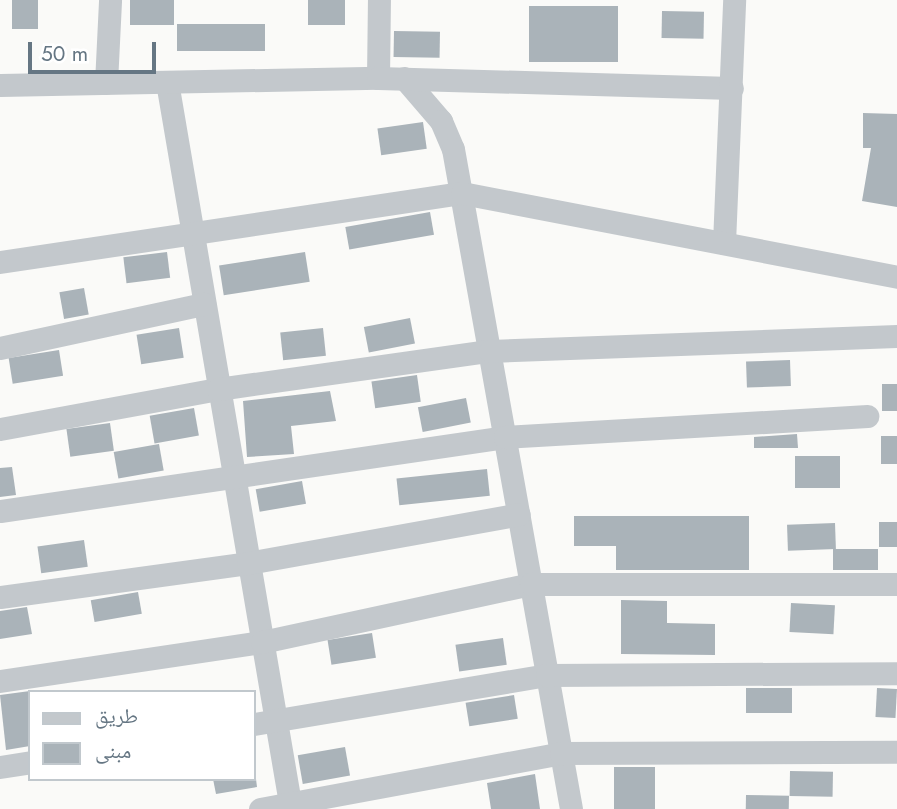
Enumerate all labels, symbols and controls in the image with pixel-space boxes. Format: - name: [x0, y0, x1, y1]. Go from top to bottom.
- scale bar: [32, 28, 159, 72]
- text: 50 m: [41, 39, 88, 69]
- legend: [28, 690, 256, 781]
- text: طريق: [95, 701, 138, 731]
- text: مبنى: [95, 736, 131, 766]

